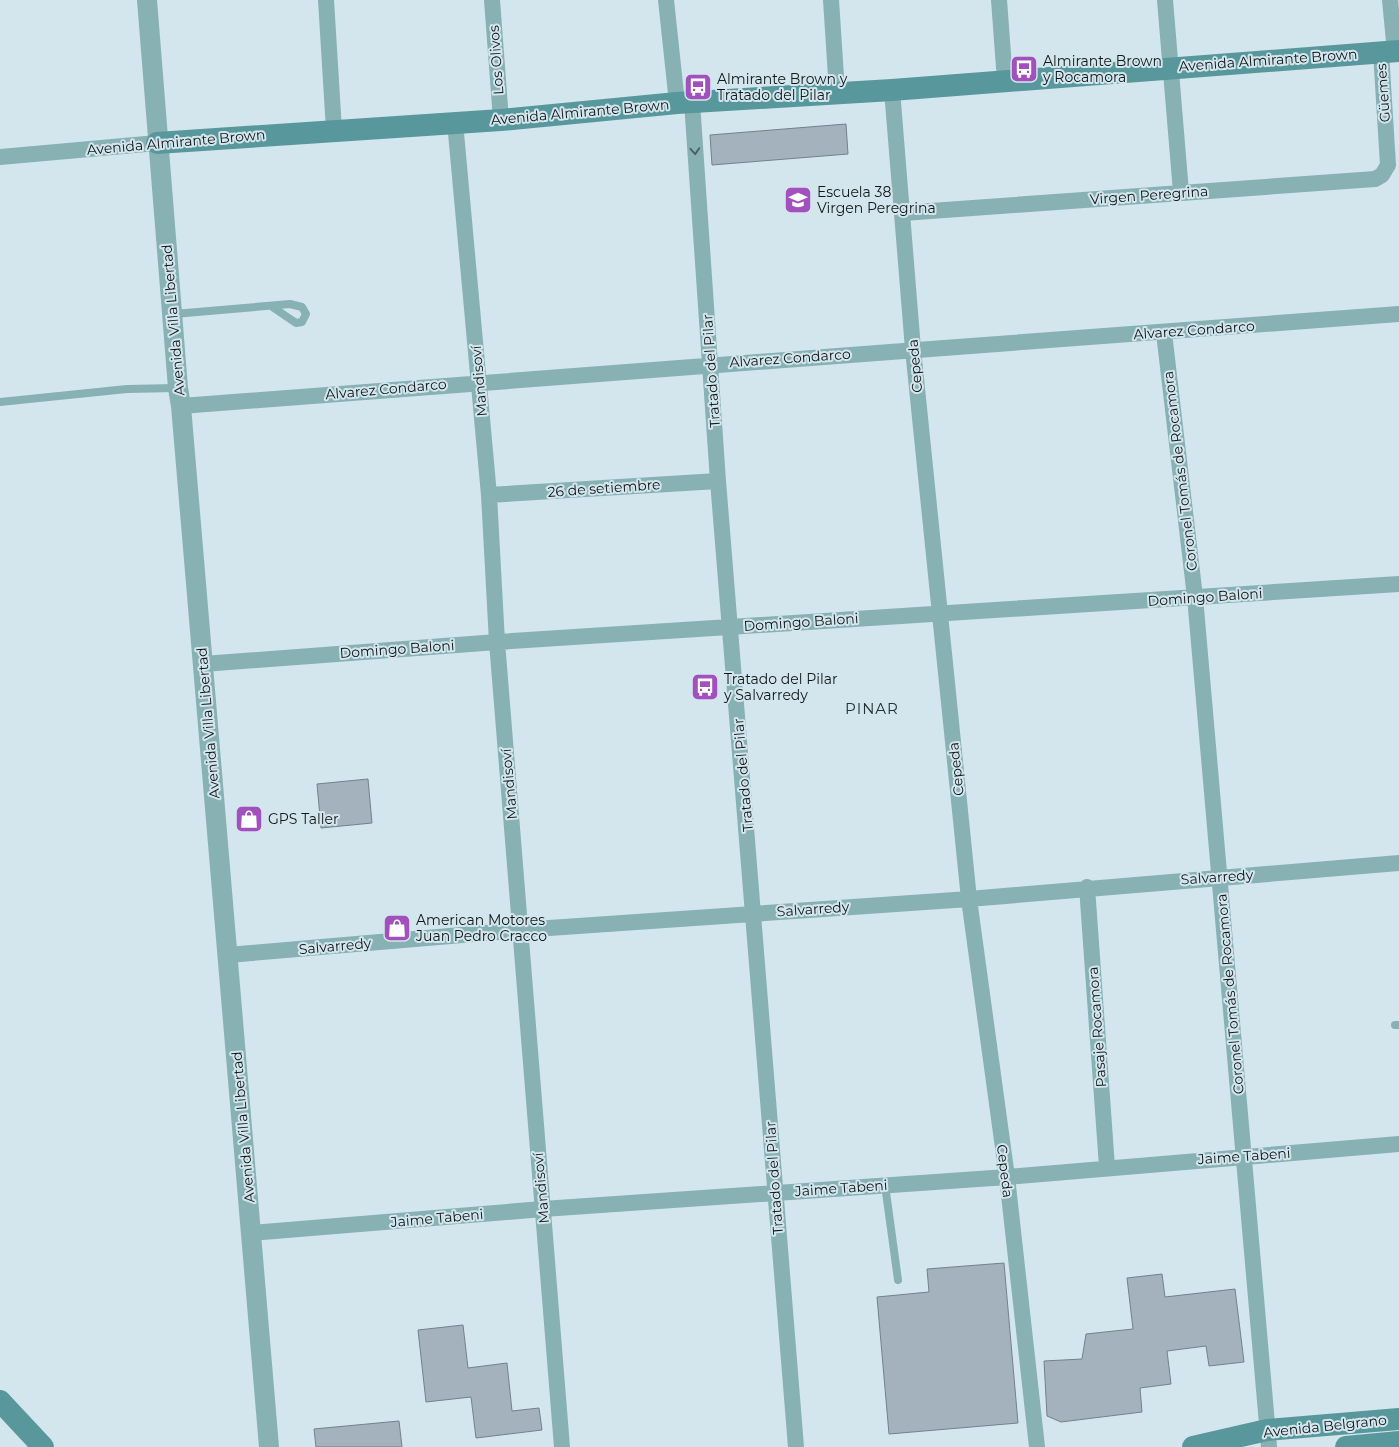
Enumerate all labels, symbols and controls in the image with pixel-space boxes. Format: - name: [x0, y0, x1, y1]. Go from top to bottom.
- street label: Los Olivos: [485, 24, 507, 95]
- street label: Avenida Almirante Brown: [1178, 45, 1358, 75]
- place label: Almirante Brown y Rocamora: [1042, 52, 1162, 86]
- bus stop icon: Almirante Brown y Rocamora: [1009, 54, 1039, 84]
- street label: Güemes: [1372, 63, 1394, 123]
- place label: Almirante Brown y Tratado del Pilar: [717, 70, 848, 104]
- bus stop icon: Almirante Brown y Tratado del Pilar: [683, 72, 713, 102]
- street label: Avenida Almirante Brown: [490, 95, 670, 129]
- street label: Avenida Almirante Brown: [86, 125, 266, 159]
- one-way arrow: [689, 147, 700, 155]
- street label: Virgen Peregrina: [1089, 182, 1209, 208]
- place label: Escuela 38 Virgen Peregrina: [817, 183, 936, 217]
- school or university icon: Escuela 38 Virgen Peregrina: [783, 185, 813, 215]
- street label: Avenida Villa Libertad: [157, 244, 189, 396]
- street label: Tratado del Pilar: [698, 313, 724, 428]
- street label: Alvarez Condarco: [1133, 317, 1255, 343]
- street label: Cepeda: [904, 338, 926, 394]
- street label: Mandisoví: [467, 344, 491, 417]
- street label: Alvarez Condarco: [729, 345, 851, 371]
- street label: Coronel Tomás de Rocamora: [1159, 370, 1201, 572]
- street label: Alvarez Condarco: [325, 375, 448, 403]
- street label: 26 de setiembre: [547, 475, 661, 501]
- street label: Domingo Baloni: [1147, 584, 1263, 610]
- street label: Domingo Baloni: [743, 609, 859, 635]
- street label: Domingo Baloni: [339, 636, 455, 662]
- street label: Avenida Villa Libertad: [192, 647, 224, 799]
- place label: Tratado del Pilar y Salvarredy: [723, 670, 838, 704]
- bus stop icon: Tratado del Pilar y Salvarredy: [690, 672, 720, 702]
- district label: PINAR: [845, 699, 899, 718]
- street label: Tratado del Pilar: [729, 717, 757, 832]
- street label: Cepeda: [944, 741, 968, 797]
- street label: Mandisoví: [497, 747, 521, 820]
- shop icon: GPS Taller: [234, 804, 264, 834]
- place label: GPS Taller: [268, 810, 339, 828]
- street label: Salvarredy: [1180, 865, 1254, 889]
- street label: Coronel Tomás de Rocamora: [1212, 893, 1248, 1095]
- street label: Salvarredy: [776, 897, 850, 921]
- place label: American Motores Juan Pedro Cracco: [415, 911, 547, 945]
- shop icon: American Motores Juan Pedro Cracco: [382, 913, 412, 943]
- street label: Salvarredy: [298, 934, 372, 958]
- street label: Pasaje Rocamora: [1084, 966, 1110, 1088]
- street label: Avenida Villa Libertad: [227, 1051, 259, 1203]
- street label: Tratado del Pilar: [761, 1120, 787, 1235]
- street label: Cepeda: [993, 1143, 1017, 1199]
- street label: Jaime Tabeni: [1196, 1144, 1291, 1168]
- street label: Mandisoví: [529, 1151, 553, 1224]
- street label: Jaime Tabeni: [793, 1176, 888, 1200]
- street label: Jaime Tabeni: [389, 1205, 484, 1231]
- street label: Avenida Belgrano: [1262, 1411, 1388, 1441]

